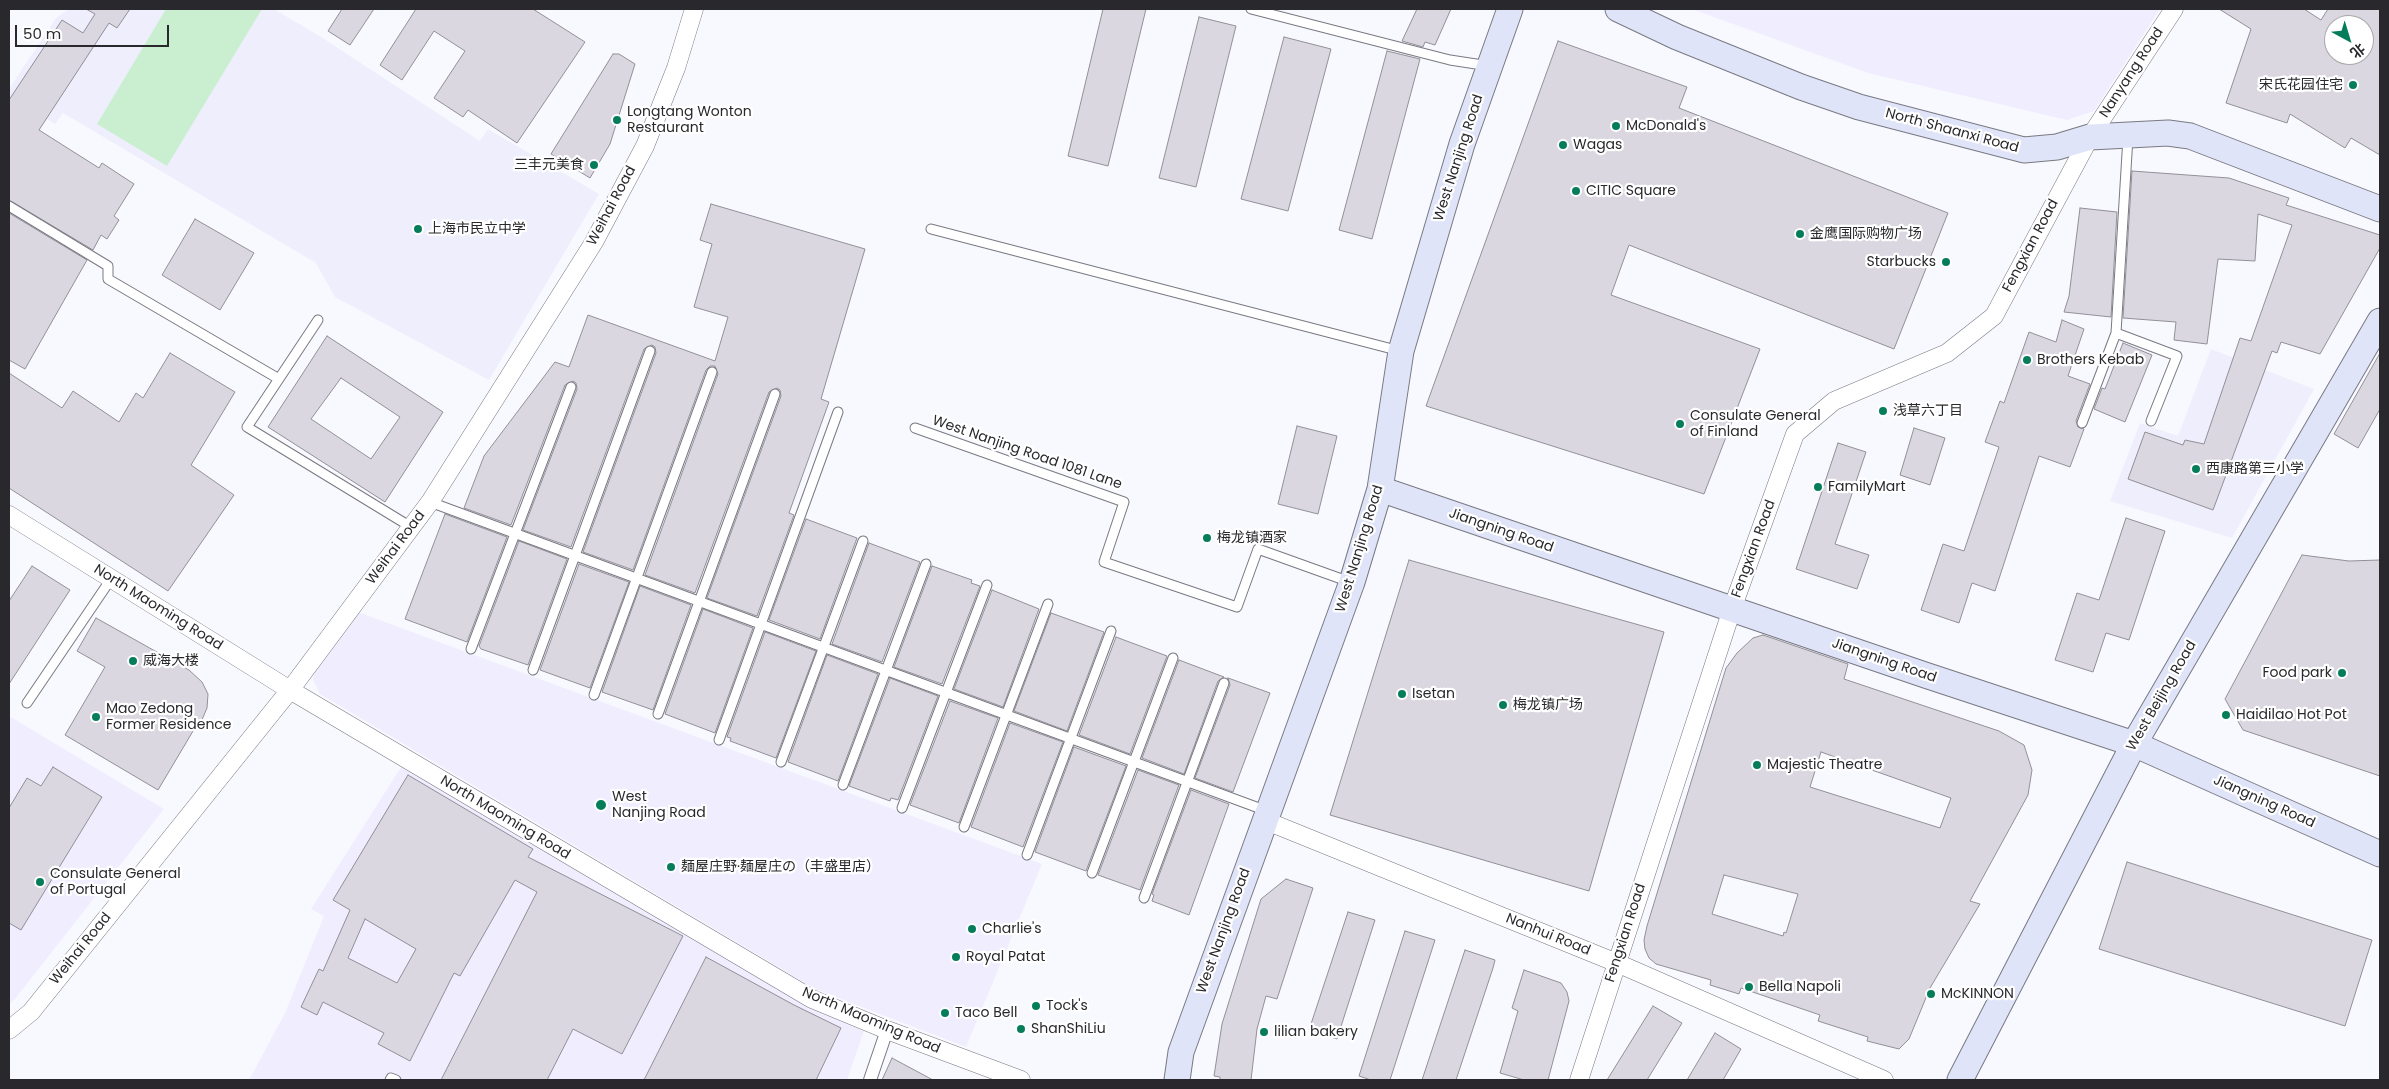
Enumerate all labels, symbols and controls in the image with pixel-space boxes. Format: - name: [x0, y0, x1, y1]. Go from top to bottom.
- scale bar: [18, 15, 171, 47]
- north arrow: [2324, 15, 2374, 65]
- text: 50 m: [23, 23, 61, 44]
- street label: Nanyang Road: [2097, 25, 2167, 121]
- text: 北: [2346, 39, 2370, 63]
- place label: 宋氏花园住宅: [2259, 77, 2343, 93]
- marker: 宋氏花园住宅: [2347, 79, 2359, 91]
- street label: West Nanjing Road: [1431, 93, 1487, 223]
- place label: Longtang Wonton Restaurant: [627, 104, 752, 136]
- street label: North Shaanxi Road: [1884, 105, 2020, 157]
- marker: Longtang Wonton Restaurant: [611, 114, 623, 126]
- place label: McDonald's: [1626, 118, 1706, 134]
- marker: McDonald's: [1610, 120, 1622, 132]
- place label: Wagas: [1573, 137, 1622, 153]
- marker: Wagas: [1557, 139, 1569, 151]
- place label: 三丰元美食: [514, 157, 584, 173]
- marker: 三丰元美食: [588, 159, 600, 171]
- street label: Weihai Road: [584, 163, 640, 249]
- place label: CITIC Square: [1586, 183, 1676, 199]
- marker: CITIC Square: [1570, 185, 1582, 197]
- street label: Fengxian Road: [1999, 197, 2063, 295]
- place label: 上海市民立中学: [428, 221, 526, 237]
- marker: 上海市民立中学: [412, 223, 424, 235]
- place label: 金鹰国际购物广场: [1810, 226, 1922, 242]
- marker: 金鹰国际购物广场: [1794, 228, 1806, 240]
- place label: Starbucks: [1867, 254, 1936, 270]
- marker: Starbucks: [1940, 256, 1952, 268]
- place label: Brothers Kebab: [2037, 352, 2144, 368]
- marker: Brothers Kebab: [2021, 354, 2033, 366]
- place label: 浅草六丁目: [1893, 403, 1963, 419]
- marker: 浅草六丁目: [1877, 405, 1889, 417]
- place label: Consulate General of Finland: [1690, 408, 1821, 441]
- street label: West Nanjing Road 1081 Lane: [930, 413, 1124, 493]
- marker: Consulate General of Finland: [1674, 418, 1686, 430]
- place label: 西康路第三小学: [2206, 461, 2304, 477]
- marker: 西康路第三小学: [2190, 463, 2202, 475]
- place label: FamilyMart: [1828, 479, 1906, 495]
- marker: FamilyMart: [1812, 481, 1824, 493]
- street label: West Nanjing Road: [1333, 483, 1387, 615]
- street label: Fengxian Road: [1729, 498, 1779, 600]
- street label: Jiangning Road: [1446, 505, 1556, 557]
- street label: Weihai Road: [363, 508, 429, 588]
- place label: 梅龙镇酒家: [1217, 530, 1287, 546]
- marker: 梅龙镇酒家: [1201, 532, 1213, 544]
- street label: North Maoming Road: [90, 561, 226, 655]
- street label: Jiangning Road: [1829, 635, 1939, 687]
- street label: West Beijing Road: [2124, 638, 2200, 754]
- place label: 威海大楼: [143, 653, 199, 669]
- marker: 威海大楼: [127, 655, 139, 667]
- place label: Food park: [2262, 665, 2332, 681]
- marker: Food park: [2336, 667, 2348, 679]
- place label: Isetan: [1412, 686, 1455, 702]
- marker: Isetan: [1396, 688, 1408, 700]
- place label: 梅龙镇广场: [1513, 697, 1583, 713]
- marker: 梅龙镇广场: [1497, 699, 1509, 711]
- place label: Mao Zedong Former Residence: [106, 701, 232, 734]
- place label: Haidilao Hot Pot: [2236, 707, 2347, 723]
- marker: Haidilao Hot Pot: [2220, 709, 2232, 721]
- marker: Mao Zedong Former Residence: [90, 711, 102, 723]
- place label: Majestic Theatre: [1767, 757, 1882, 773]
- marker: Majestic Theatre: [1751, 759, 1763, 771]
- street label: Jiangning Road: [2210, 772, 2318, 832]
- street label: North Maoming Road: [437, 773, 573, 863]
- place label: West Nanjing Road: [612, 789, 706, 822]
- marker: West Nanjing Road: [594, 798, 608, 812]
- place label: 麺屋庄野·麺屋庄の（丰盛里店）: [681, 859, 880, 875]
- marker: 麺屋庄野·麺屋庄の（丰盛里店）: [665, 861, 677, 873]
- place label: Consulate General of Portugal: [50, 866, 181, 899]
- street label: West Nanjing Road: [1193, 866, 1255, 996]
- marker: Consulate General of Portugal: [34, 876, 46, 888]
- street label: Fengxian Road: [1602, 881, 1650, 985]
- street label: Weihai Road: [47, 910, 115, 988]
- street label: Nanhui Road: [1503, 910, 1593, 960]
- place label: Charlie's: [982, 921, 1042, 937]
- marker: Charlie's: [966, 923, 978, 935]
- place label: Royal Patat: [966, 949, 1045, 965]
- marker: Royal Patat: [950, 951, 962, 963]
- place label: Bella Napoli: [1759, 979, 1841, 995]
- marker: Bella Napoli: [1743, 981, 1755, 993]
- street label: North Maoming Road: [799, 984, 943, 1058]
- place label: McKINNON: [1941, 986, 2014, 1002]
- marker: McKINNON: [1925, 988, 1937, 1000]
- place label: Tock's: [1046, 998, 1088, 1014]
- marker: Tock's: [1030, 1000, 1042, 1012]
- place label: Taco Bell: [955, 1005, 1017, 1021]
- marker: Taco Bell: [939, 1007, 951, 1019]
- place label: ShanShiLiu: [1031, 1021, 1106, 1037]
- marker: ShanShiLiu: [1015, 1023, 1027, 1035]
- place label: lilian bakery: [1274, 1024, 1358, 1040]
- marker: lilian bakery: [1258, 1026, 1270, 1038]

